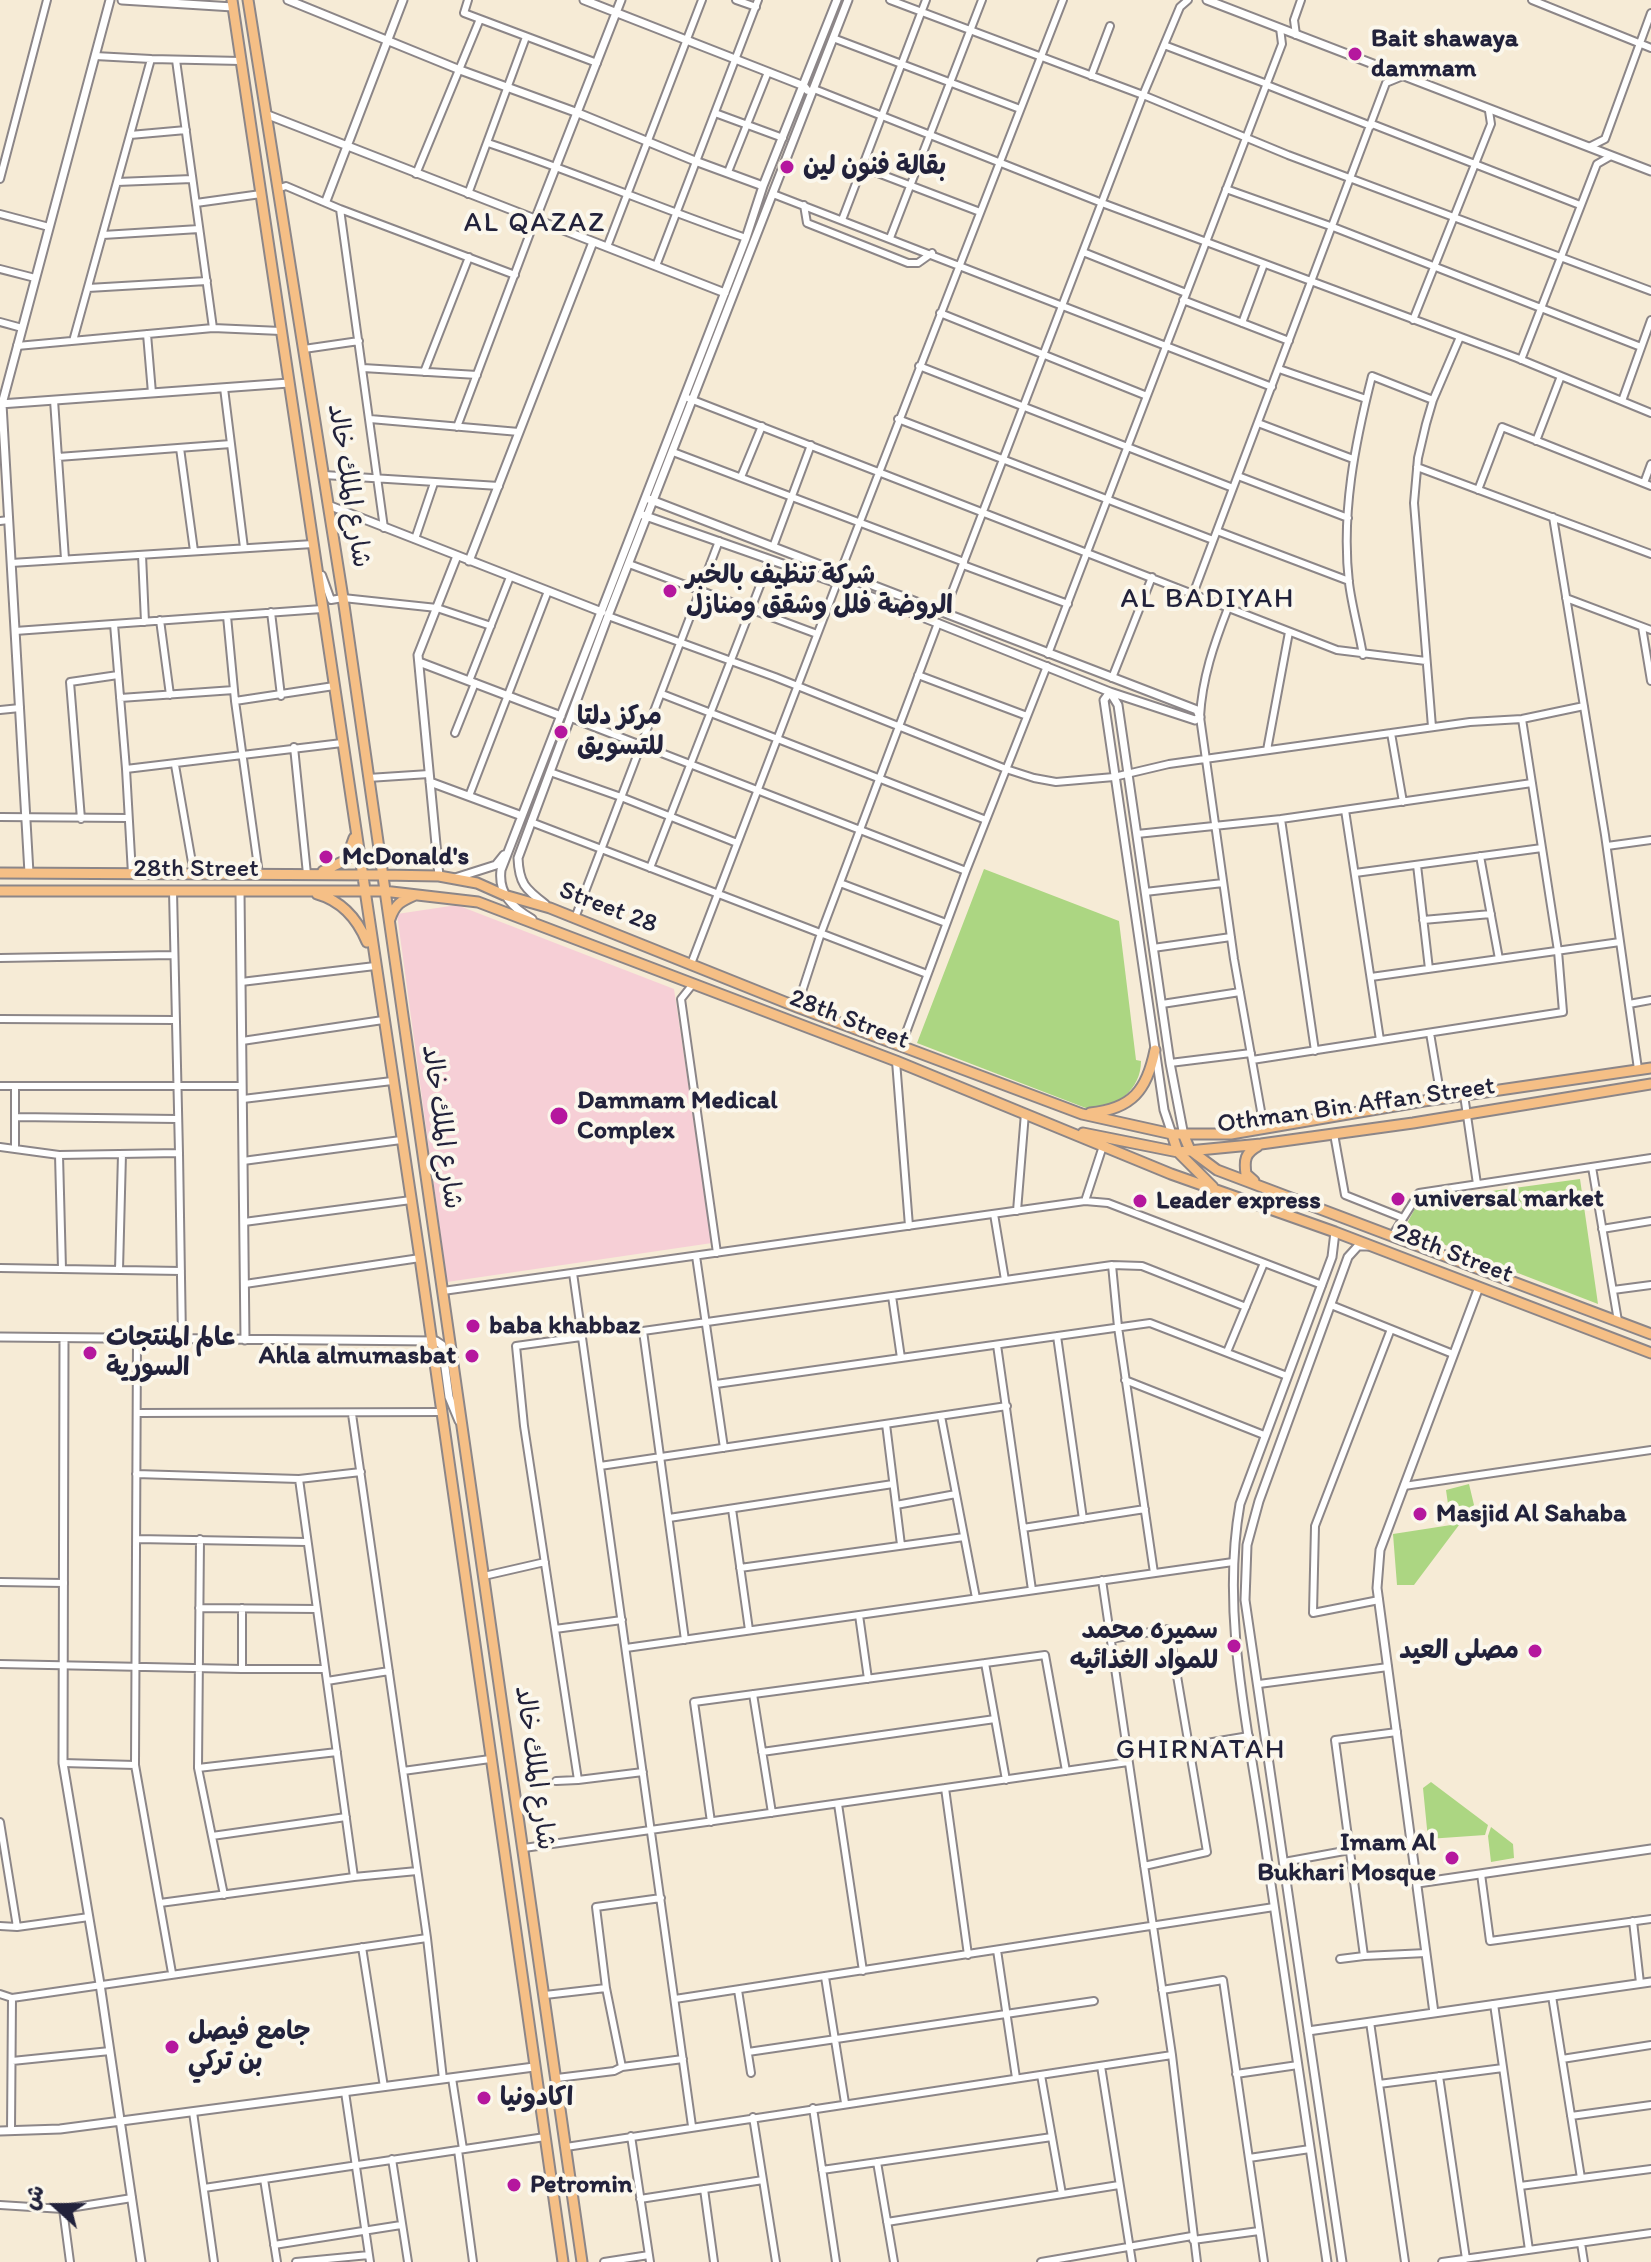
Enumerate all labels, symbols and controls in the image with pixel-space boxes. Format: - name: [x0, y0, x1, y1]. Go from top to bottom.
- place label: Bait shawaya dammam: [1371, 23, 1518, 84]
- marker: Bait shawaya dammam: [1346, 45, 1364, 63]
- place label: بقالة فنون لين: [803, 151, 946, 183]
- marker: بقالة فنون لين: [778, 158, 796, 176]
- district label: AL QAZAZ: [464, 207, 606, 241]
- street label: شارع الملك خالد: [320, 402, 376, 570]
- place label: شركة تنظيف بالخبر الروضة فلل وشقق ومنازل: [686, 560, 953, 622]
- marker: شركة تنظيف بالخبر الروضة فلل وشقق ومنازل: [661, 582, 679, 600]
- district label: AL BADIYAH: [1122, 583, 1294, 617]
- place label: مركز دلتا للتسويق: [577, 701, 664, 762]
- marker: مركز دلتا للتسويق: [552, 723, 570, 741]
- place label: McDonald's: [342, 841, 469, 873]
- marker: McDonald's: [317, 848, 335, 866]
- street label: 28th Street: [133, 853, 259, 885]
- street label: Street 28: [555, 875, 661, 941]
- street label: 28th Street: [785, 983, 913, 1057]
- street label: شارع الملك خالد: [414, 1043, 468, 1211]
- street label: Othman Bin Affan Street: [1215, 1071, 1497, 1141]
- place label: Dammam Medical Complex: [577, 1085, 778, 1146]
- marker: Dammam Medical Complex: [548, 1105, 570, 1127]
- place label: universal market: [1414, 1183, 1604, 1215]
- place label: Leader express: [1156, 1185, 1321, 1217]
- marker: universal market: [1389, 1190, 1407, 1208]
- marker: Leader express: [1131, 1192, 1149, 1210]
- street label: 28th Street: [1389, 1217, 1517, 1291]
- place label: baba khabbaz: [489, 1310, 640, 1342]
- marker: baba khabbaz: [464, 1317, 482, 1335]
- place label: عالم المنتجات السورية: [106, 1322, 235, 1384]
- place label: Ahla almumasbat: [259, 1340, 456, 1372]
- marker: عالم المنتجات السورية: [81, 1344, 99, 1362]
- marker: Ahla almumasbat: [463, 1347, 481, 1365]
- place label: Masjid Al Sahaba: [1436, 1498, 1626, 1530]
- marker: Masjid Al Sahaba: [1411, 1505, 1429, 1523]
- place label: سميره محمد للمواد الغذائيه: [1070, 1615, 1218, 1676]
- place label: مصلى العيد: [1399, 1635, 1519, 1667]
- marker: سميره محمد للمواد الغذائيه: [1225, 1637, 1243, 1655]
- marker: مصلى العيد: [1526, 1642, 1544, 1660]
- street label: شارع الملك خالد: [507, 1684, 561, 1852]
- district label: GHIRNATAH: [1114, 1734, 1288, 1768]
- place label: Imam Al Bukhari Mosque: [1257, 1827, 1436, 1888]
- marker: Imam Al Bukhari Mosque: [1443, 1849, 1461, 1867]
- place label: جامع فيصل بن تركي: [188, 2016, 311, 2078]
- marker: جامع فيصل بن تركي: [163, 2038, 181, 2056]
- place label: اكادونيا: [500, 2082, 573, 2114]
- marker: اكادونيا: [475, 2089, 493, 2107]
- north arrow: [16, 2166, 96, 2246]
- place label: Petromin: [530, 2169, 632, 2201]
- marker: Petromin: [505, 2176, 523, 2194]
- text: ش: [16, 2181, 50, 2213]

